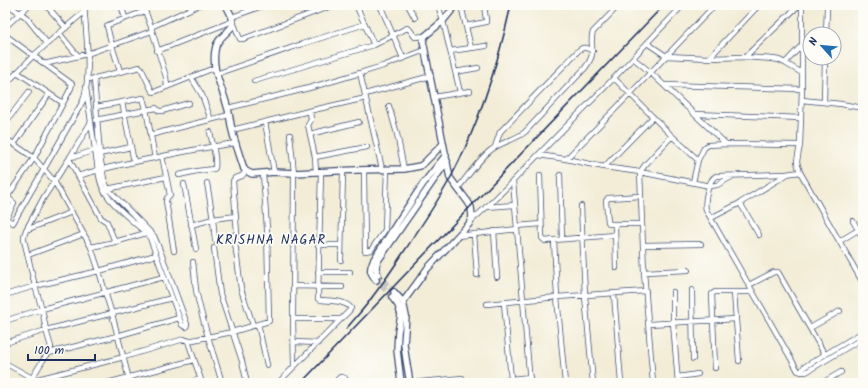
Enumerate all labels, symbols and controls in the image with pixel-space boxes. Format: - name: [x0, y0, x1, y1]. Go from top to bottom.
- north arrow: [802, 26, 842, 66]
- text: N: [804, 35, 824, 49]
- district label: KRISHNA NAGAR: [216, 230, 326, 251]
- scale bar: [28, 336, 95, 362]
- text: 100 m: [34, 341, 65, 360]

